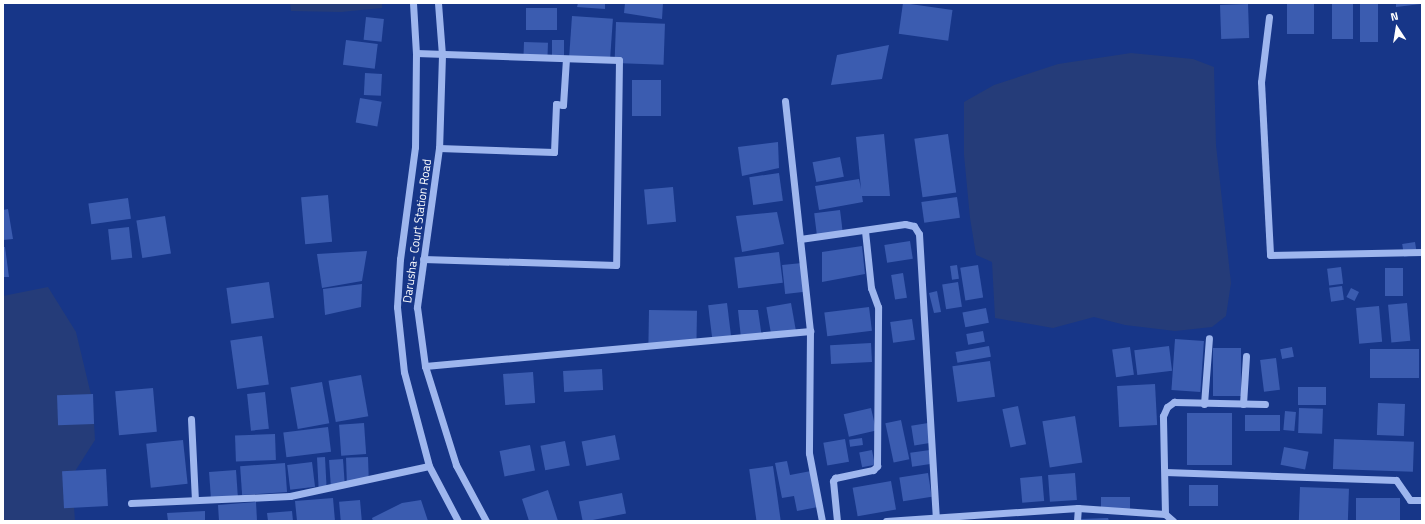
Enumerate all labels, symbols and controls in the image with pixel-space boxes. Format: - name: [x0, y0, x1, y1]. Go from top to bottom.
- north arrow: [1377, 8, 1417, 48]
- text: N: [1389, 8, 1400, 25]
- street label: Darusha- Court Station Road: [400, 158, 434, 304]

